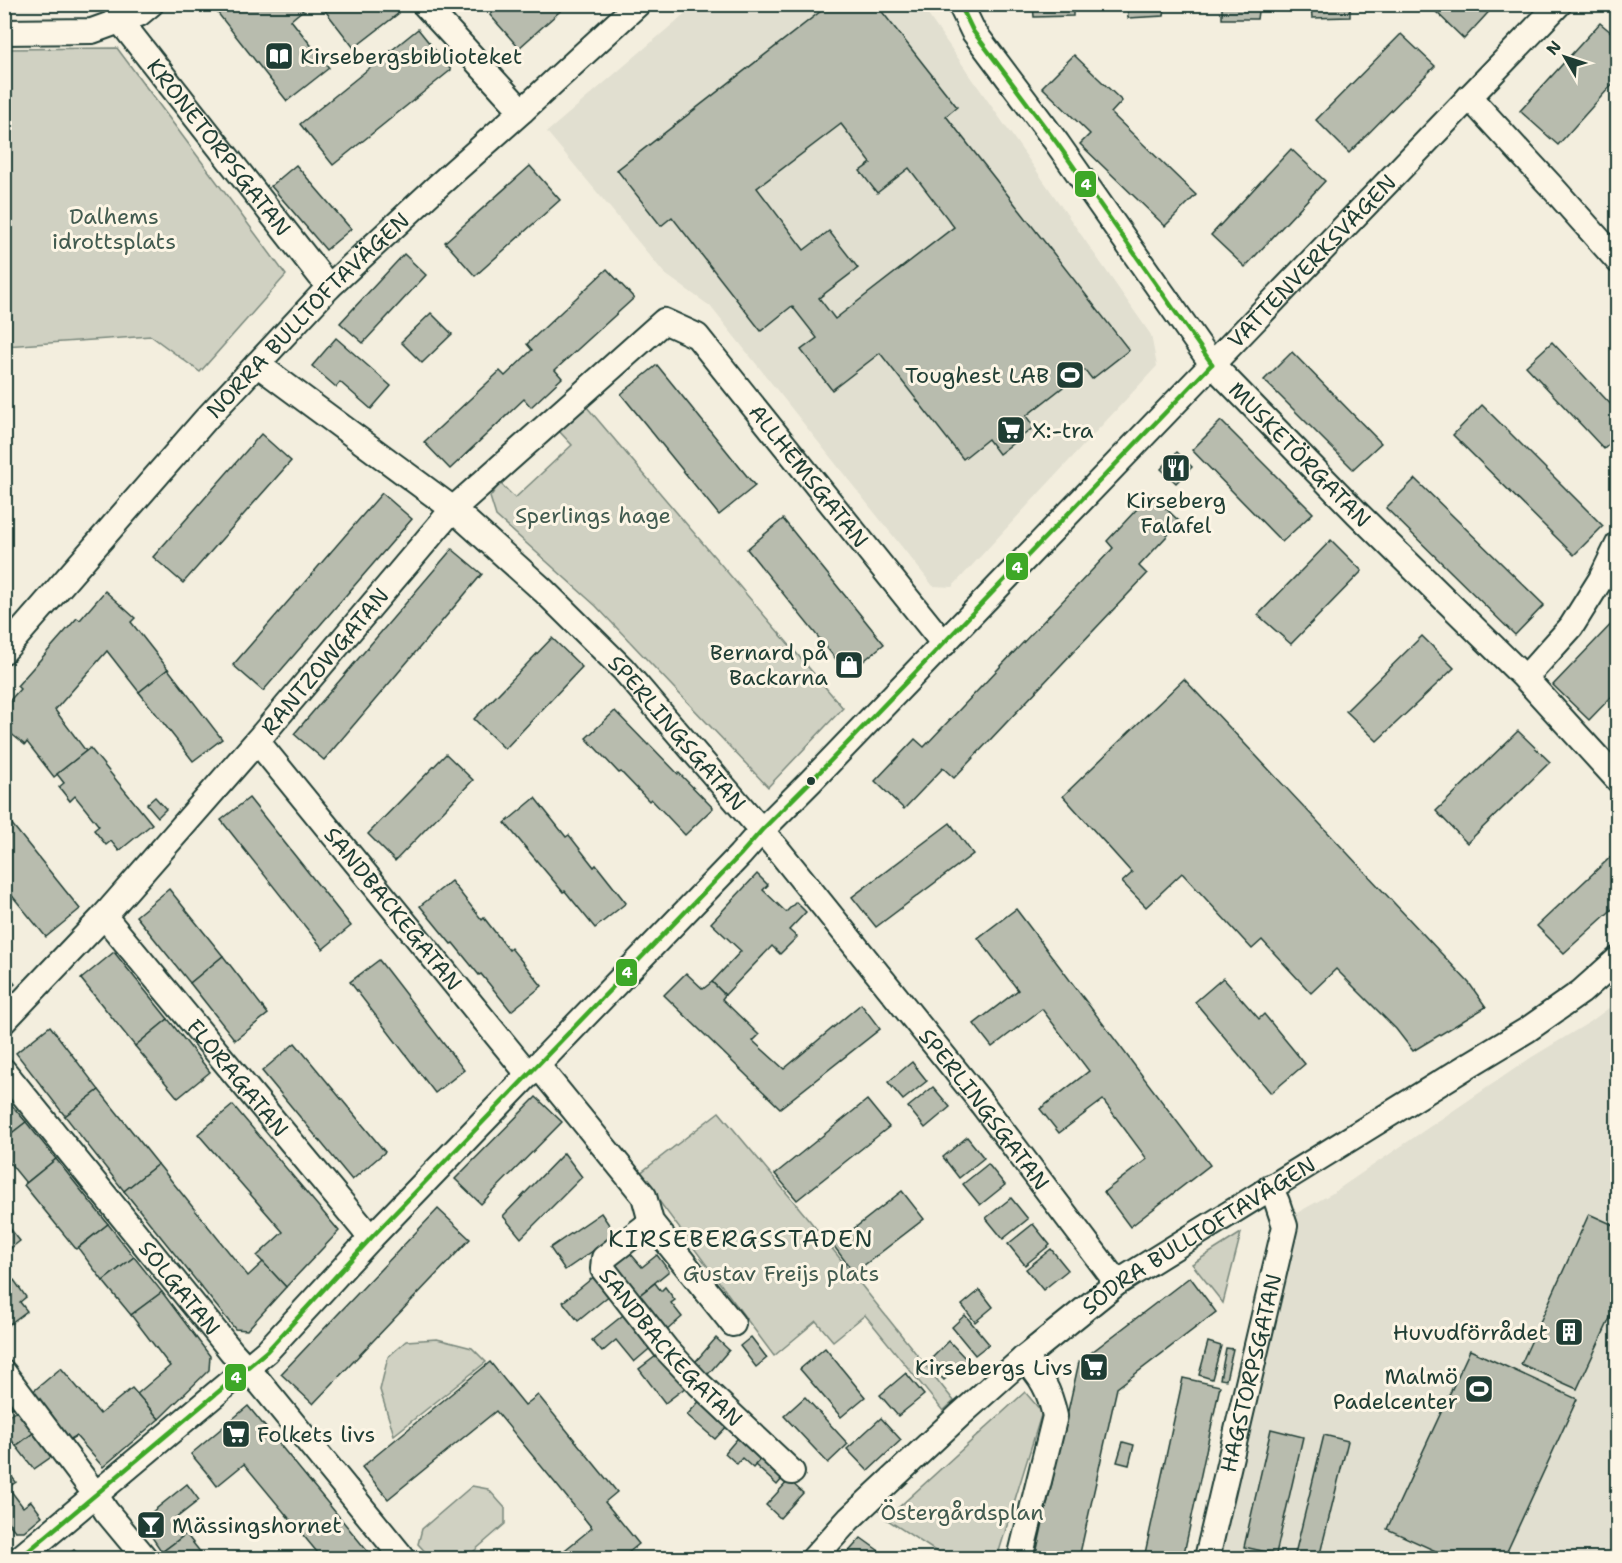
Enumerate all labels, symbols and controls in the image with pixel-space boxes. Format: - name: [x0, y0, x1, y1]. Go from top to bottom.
- north arrow: [1535, 27, 1595, 87]
- text: N: [1542, 36, 1566, 59]
- library icon: Kirsebergsbiblioteket: [263, 40, 295, 72]
- place label: Kirsebergsbiblioteket: [300, 42, 522, 71]
- street label: KRONETORPSGATAN: [141, 52, 298, 242]
- street label: VATTENVERKSVÄGEN: [1221, 168, 1402, 354]
- line badge: 4: [1074, 170, 1097, 198]
- text: 4: [1080, 174, 1092, 195]
- park label: Dalhems idrottsplats: [52, 202, 176, 256]
- street label: NORRA BULLTOFTAVÄGEN: [200, 206, 415, 424]
- sports icon: Toughest LAB: [1054, 359, 1086, 391]
- place label: Toughest LAB: [905, 361, 1049, 390]
- street label: MUSKETÖRGATAN: [1222, 375, 1377, 533]
- street label: ALLHEMSGATAN: [743, 398, 875, 553]
- supermarket icon: X:-tra: [995, 414, 1027, 446]
- place label: X:-tra: [1032, 416, 1094, 445]
- restaurant icon: Kirseberg Falafel: [1160, 452, 1192, 484]
- place label: Kirseberg Falafel: [1126, 486, 1226, 540]
- park label: Sperlings hage: [515, 501, 671, 530]
- line badge: 4: [1005, 552, 1029, 581]
- text: 4: [1011, 557, 1023, 578]
- street label: RANTZOWGATAN: [254, 581, 395, 741]
- place label: Bernard på Backarna: [710, 638, 828, 692]
- street label: SPERLINGSGATAN: [602, 648, 753, 817]
- shop icon: Bernard på Backarna: [833, 649, 865, 681]
- unlabelled marker: [805, 775, 817, 787]
- street label: SANDBACKEGATAN: [318, 821, 469, 996]
- line badge: 4: [615, 958, 638, 987]
- text: 4: [621, 962, 633, 983]
- street label: FLORAGATAN: [181, 1013, 295, 1143]
- street label: SPERLINGSGATAN: [913, 1022, 1056, 1196]
- street label: SÖDRA BULLTOFTAVÄGEN: [1075, 1149, 1321, 1321]
- district label: KIRSEBERGSSTADEN: [608, 1223, 874, 1255]
- street label: SOLGATAN: [133, 1234, 227, 1341]
- park label: Gustav Freijs plats: [683, 1259, 879, 1288]
- street label: SANDBACKEGATAN: [593, 1262, 749, 1433]
- street label: HAGSTORPSGATAN: [1213, 1271, 1288, 1475]
- building icon: Huvudförrådet: [1553, 1316, 1585, 1348]
- place label: Huvudförrådet: [1393, 1318, 1548, 1347]
- supermarket icon: Kirsebergs Livs: [1078, 1351, 1110, 1383]
- place label: Kirsebergs Livs: [915, 1353, 1073, 1382]
- place label: Malmö Padelcenter: [1333, 1362, 1458, 1416]
- line badge: 4: [224, 1363, 247, 1392]
- text: 4: [230, 1367, 242, 1388]
- sports icon: Malmö Padelcenter: [1463, 1373, 1495, 1405]
- supermarket icon: Folkets livs: [220, 1418, 252, 1450]
- place label: Folkets livs: [257, 1420, 375, 1449]
- park label: Östergårdsplan: [880, 1498, 1044, 1527]
- bar icon: Mässingshornet: [135, 1509, 167, 1541]
- place label: Mässingshornet: [172, 1511, 342, 1540]

